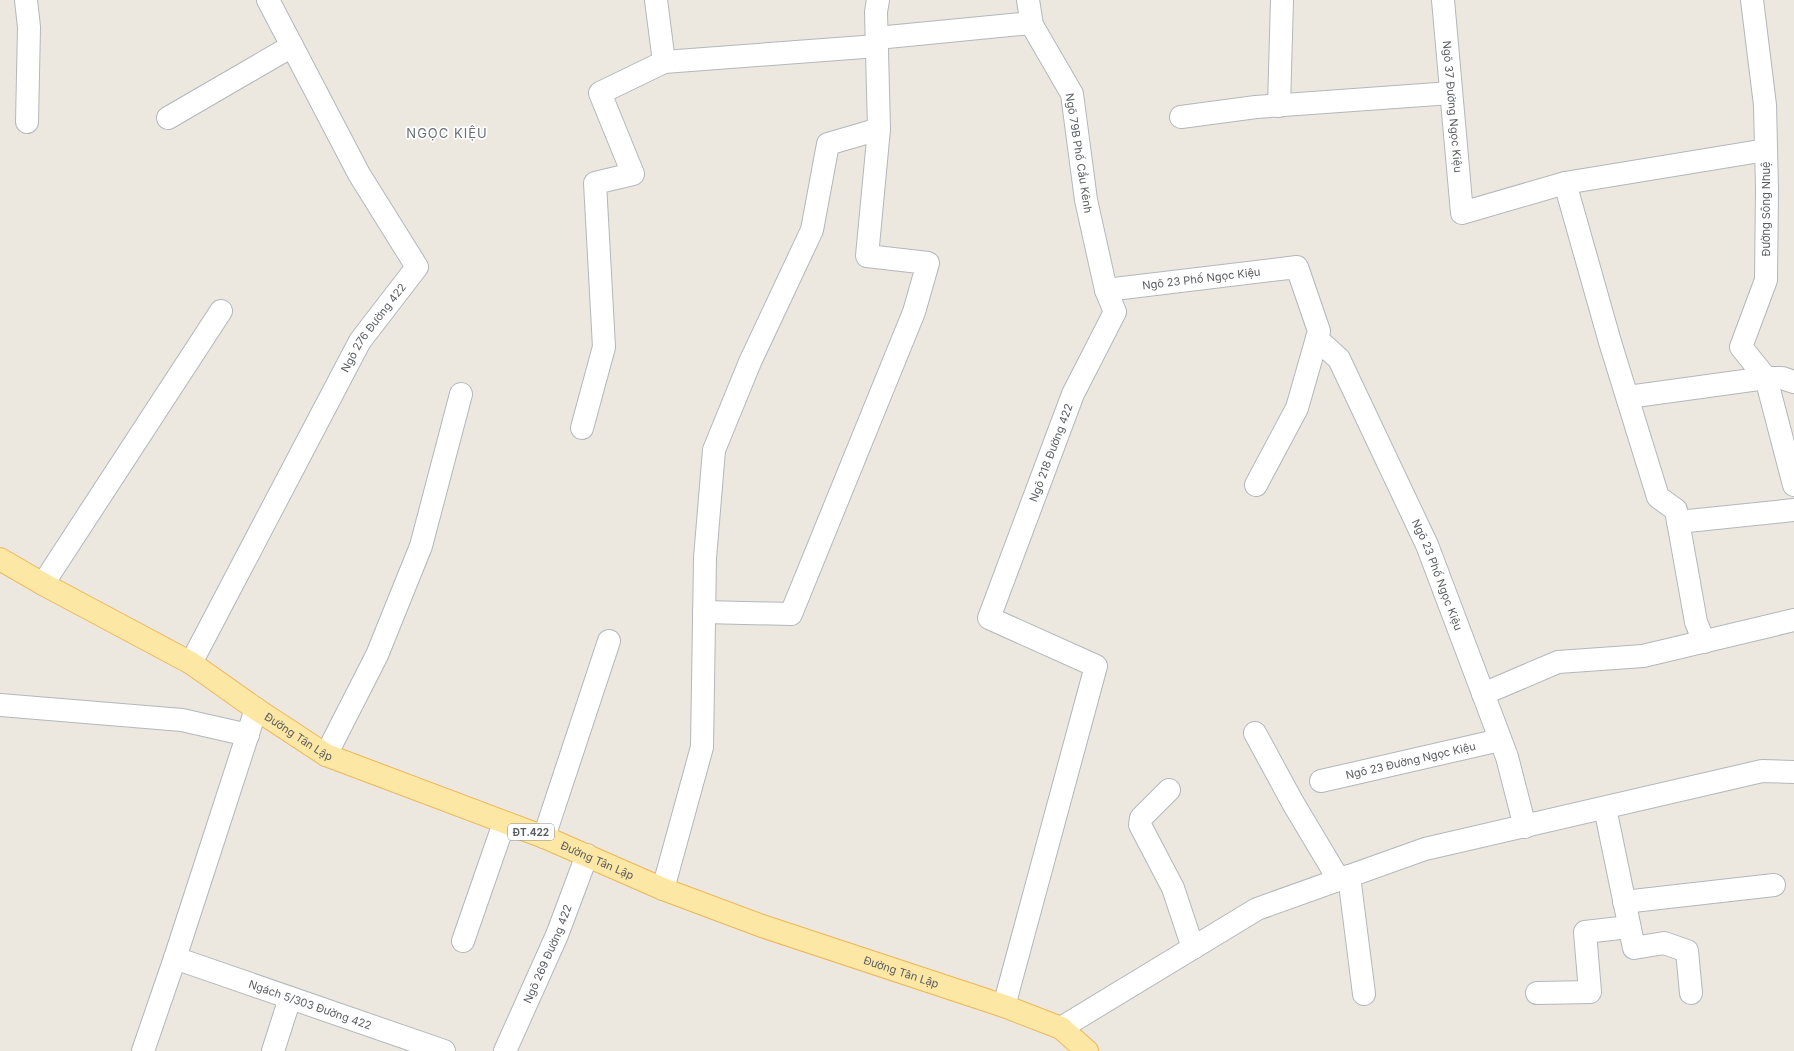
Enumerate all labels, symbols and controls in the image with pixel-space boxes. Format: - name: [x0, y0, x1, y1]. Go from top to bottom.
- street label: Ngõ 37 Đường Ngọc Kiệu: [1440, 40, 1465, 173]
- street label: Ngõ 79B Phố Cầu Kênh: [1063, 92, 1095, 214]
- district label: NGỌC KIỆU: [406, 125, 488, 141]
- street label: Đường Sông Nhuệ: [1759, 162, 1773, 256]
- street label: Ngõ 23 Phố Ngọc Kiệu: [1141, 264, 1261, 293]
- street label: Ngõ 276 Đường 422: [338, 280, 409, 375]
- street label: Ngõ 218 Đường 422: [1026, 402, 1076, 504]
- street label: Ngõ 23 Phố Ngọc Kiệu: [1409, 517, 1466, 633]
- street label: Đường Tân Lập: [262, 710, 335, 764]
- street label: Ngõ 23 Đường Ngọc Kiệu: [1344, 739, 1477, 782]
- road number: ĐT.422: [508, 824, 554, 840]
- street label: Đường Tân Lập: [559, 838, 636, 883]
- street label: Ngõ 269 Đường 422: [520, 903, 575, 1006]
- street label: Đường Tân Lập: [862, 953, 941, 991]
- street label: Ngách 5/303 Đường 422: [247, 977, 374, 1032]

